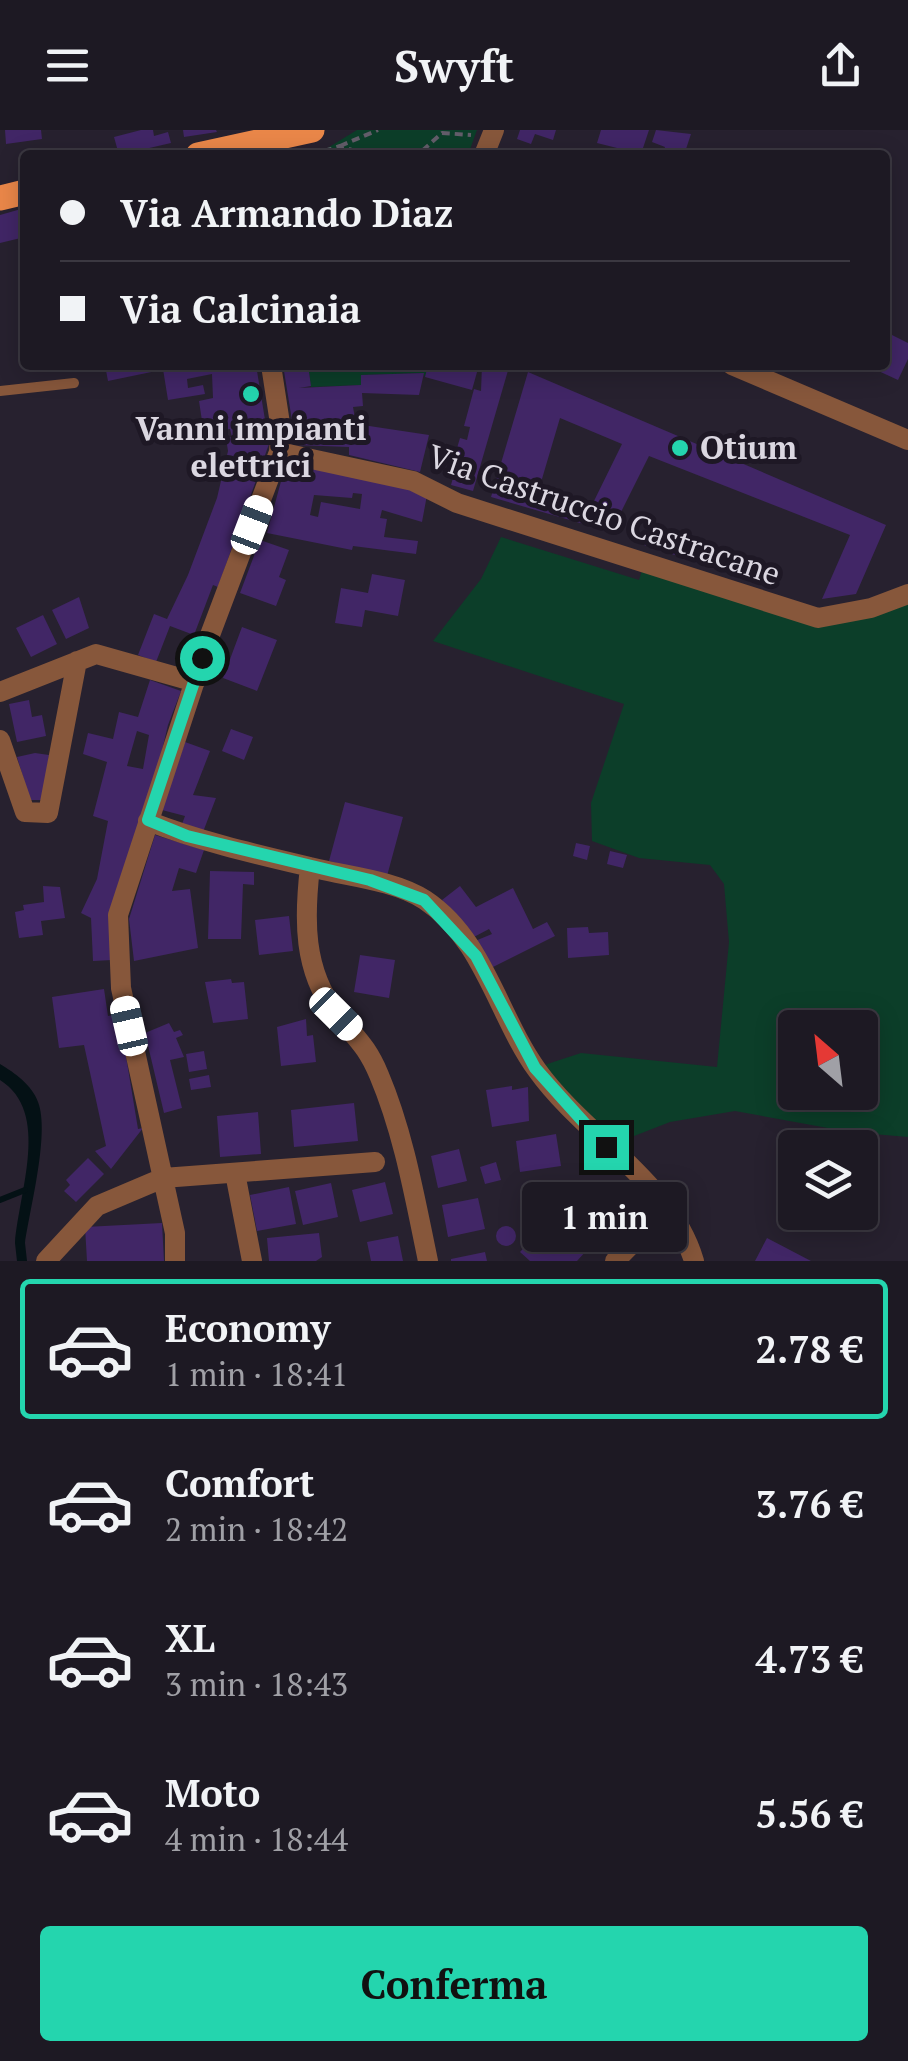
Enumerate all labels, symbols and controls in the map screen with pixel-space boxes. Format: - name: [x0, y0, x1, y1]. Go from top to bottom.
- text: Swyft: [394, 35, 514, 95]
- icon: menu: [40, 38, 95, 93]
- icon: share: [813, 38, 868, 93]
- text: Via Armando Diaz: [120, 188, 453, 238]
- text: Via Calcinaia: [120, 284, 361, 334]
- marker: Vanni impianti elettrici: [240, 383, 262, 405]
- place label: Vanni impianti elettrici: [135, 407, 367, 486]
- place label: Otium: [700, 426, 797, 468]
- street label: Via Castruccio Castracane: [423, 434, 786, 594]
- marker: Otium: [669, 437, 691, 459]
- car: [227, 492, 277, 558]
- route start: [180, 636, 225, 681]
- car: [304, 982, 368, 1046]
- car: [108, 993, 150, 1059]
- north arrow: [778, 1010, 878, 1110]
- map controls: [778, 1010, 878, 1230]
- route end: [584, 1125, 629, 1170]
- button: layers: [778, 1130, 878, 1230]
- callout: 1 min: [524, 1182, 688, 1252]
- text: 1 min: [561, 1196, 648, 1238]
- text: Economy: [165, 1303, 331, 1353]
- icon: car: [45, 1304, 135, 1394]
- text: 2.78 €: [756, 1324, 863, 1374]
- text: 1 min · 18:41: [165, 1353, 348, 1395]
- text: Comfort: [165, 1458, 314, 1508]
- icon: car: [45, 1459, 135, 1549]
- text: 3.76 €: [756, 1479, 863, 1529]
- text: 2 min · 18:42: [165, 1508, 348, 1550]
- text: XL: [165, 1613, 215, 1663]
- icon: car: [45, 1614, 135, 1704]
- text: 4.73 €: [756, 1634, 863, 1684]
- text: 3 min · 18:43: [165, 1663, 348, 1705]
- text: Moto: [165, 1768, 260, 1818]
- icon: car: [45, 1769, 135, 1859]
- text: 5.56 €: [756, 1789, 863, 1839]
- text: 4 min · 18:44: [165, 1818, 348, 1860]
- button: Conferma: [40, 1926, 868, 2041]

